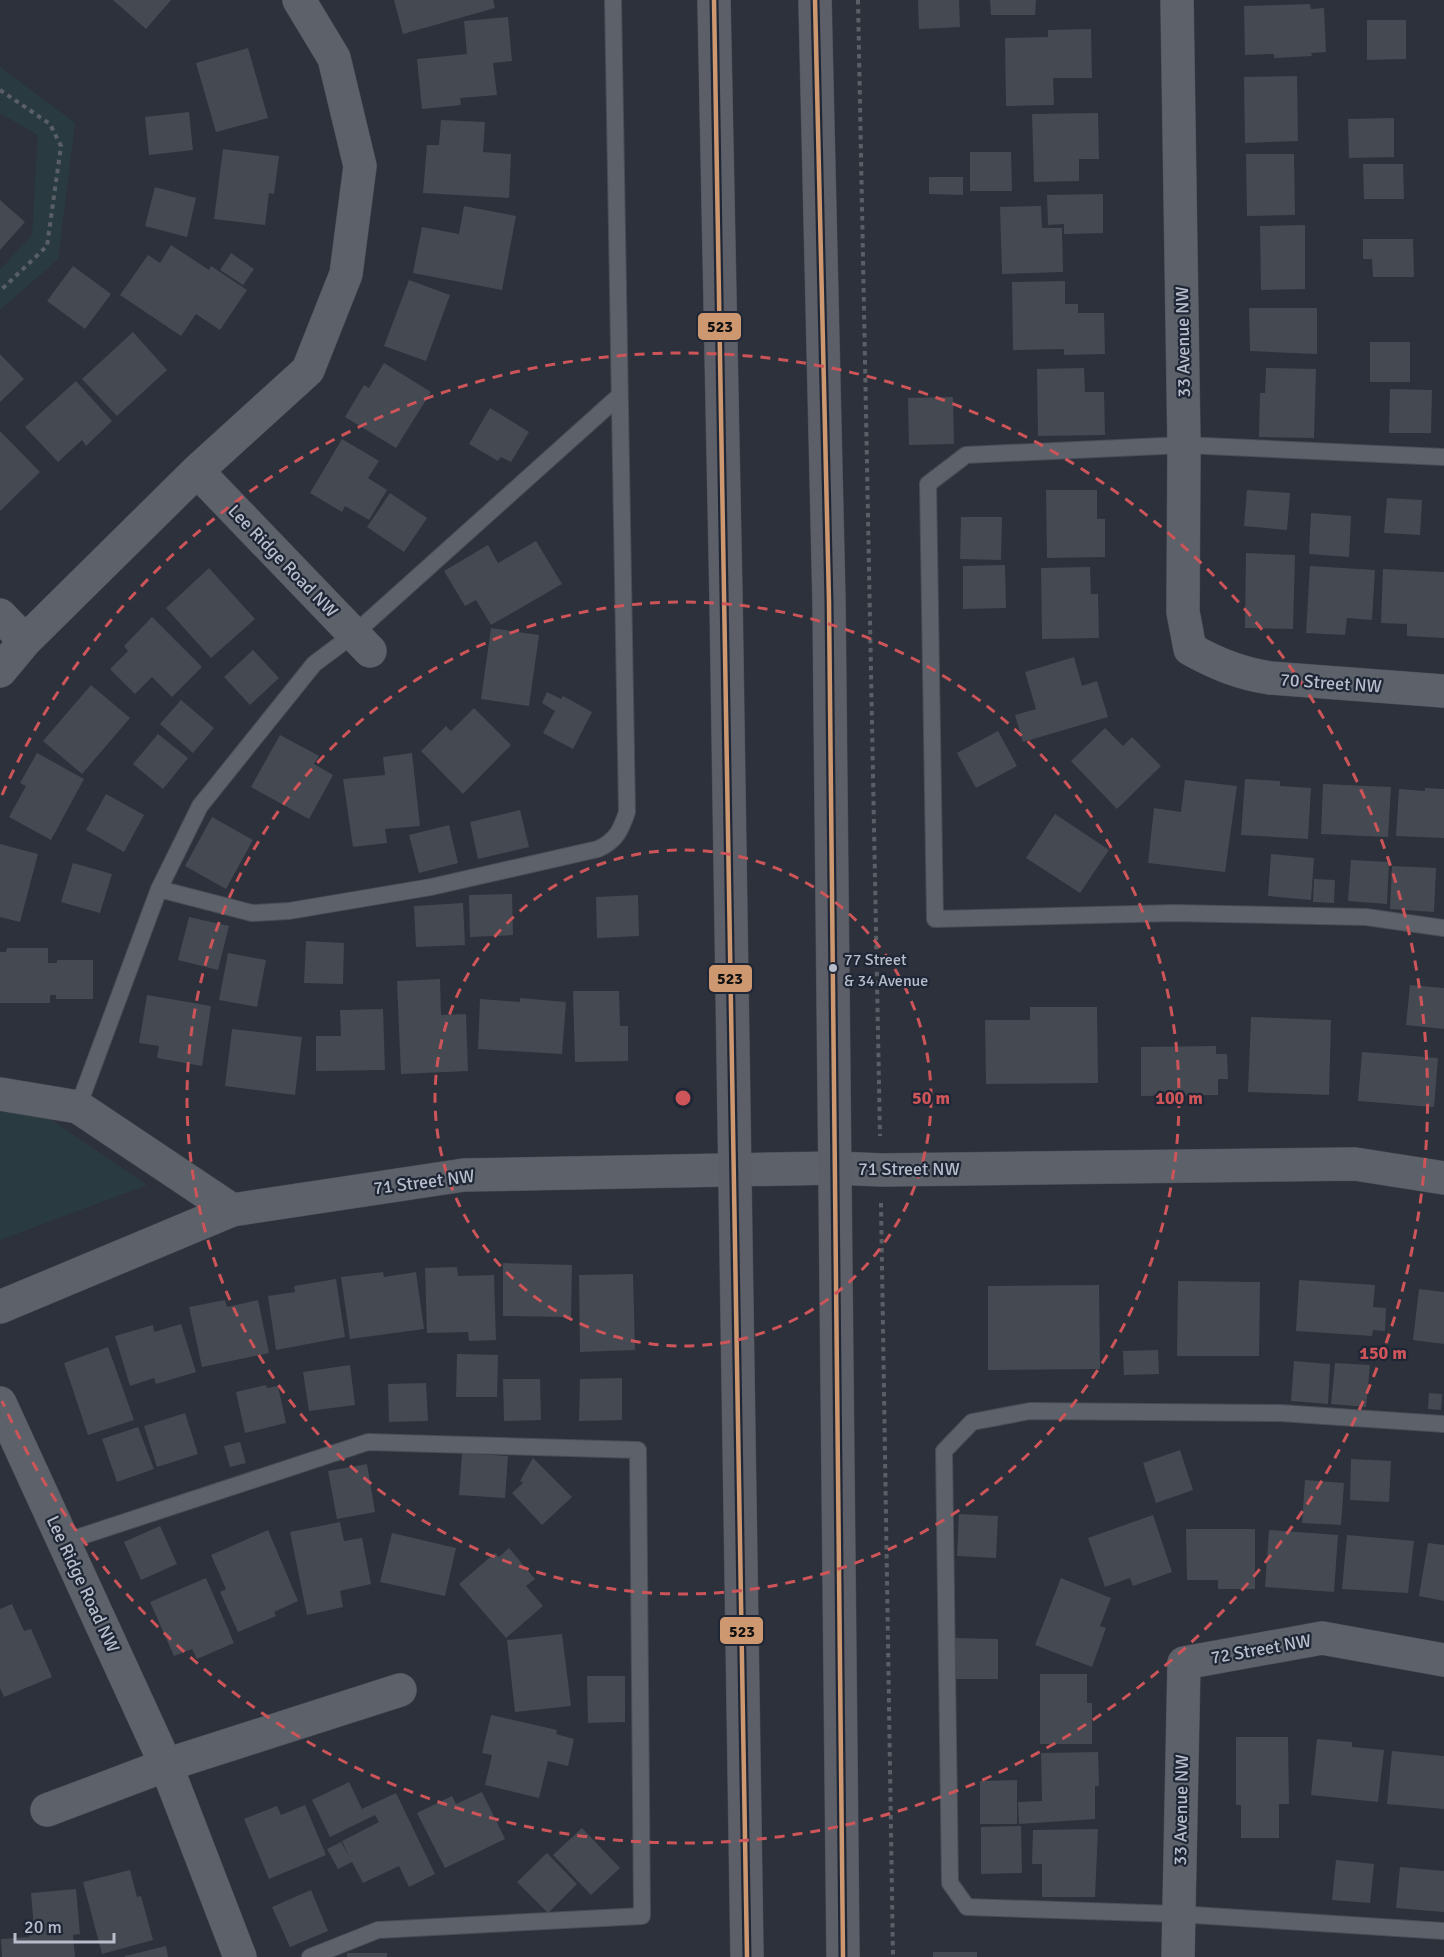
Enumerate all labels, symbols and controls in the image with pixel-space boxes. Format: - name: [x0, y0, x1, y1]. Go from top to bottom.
- street label: 33 Avenue NW: [1171, 286, 1195, 398]
- line badge: 523: [697, 312, 742, 341]
- text: 523: [707, 317, 733, 337]
- street label: Lee Ridge Road NW: [223, 500, 343, 622]
- street label: 70 Street NW: [1279, 668, 1383, 698]
- place label: 77 Street & 34 Avenue: [844, 950, 928, 991]
- marker: 77 Street & 34 Avenue: [827, 962, 839, 974]
- line badge: 523: [708, 964, 753, 993]
- text: 523: [717, 969, 743, 989]
- text: 50 m: [912, 1087, 950, 1109]
- text: 100 m: [1155, 1087, 1203, 1109]
- centre of rings: [673, 1088, 693, 1108]
- street label: 71 Street NW: [858, 1158, 960, 1180]
- street label: 71 Street NW: [372, 1165, 476, 1199]
- text: 150 m: [1359, 1342, 1407, 1364]
- street label: Lee Ridge Road NW: [42, 1512, 124, 1656]
- line badge: 523: [719, 1616, 764, 1645]
- text: 523: [729, 1622, 755, 1642]
- street label: 72 Street NW: [1209, 1629, 1313, 1669]
- street label: 33 Avenue NW: [1169, 1754, 1193, 1866]
- scale bar: [15, 1906, 114, 1944]
- text: 20 m: [24, 1916, 62, 1938]

